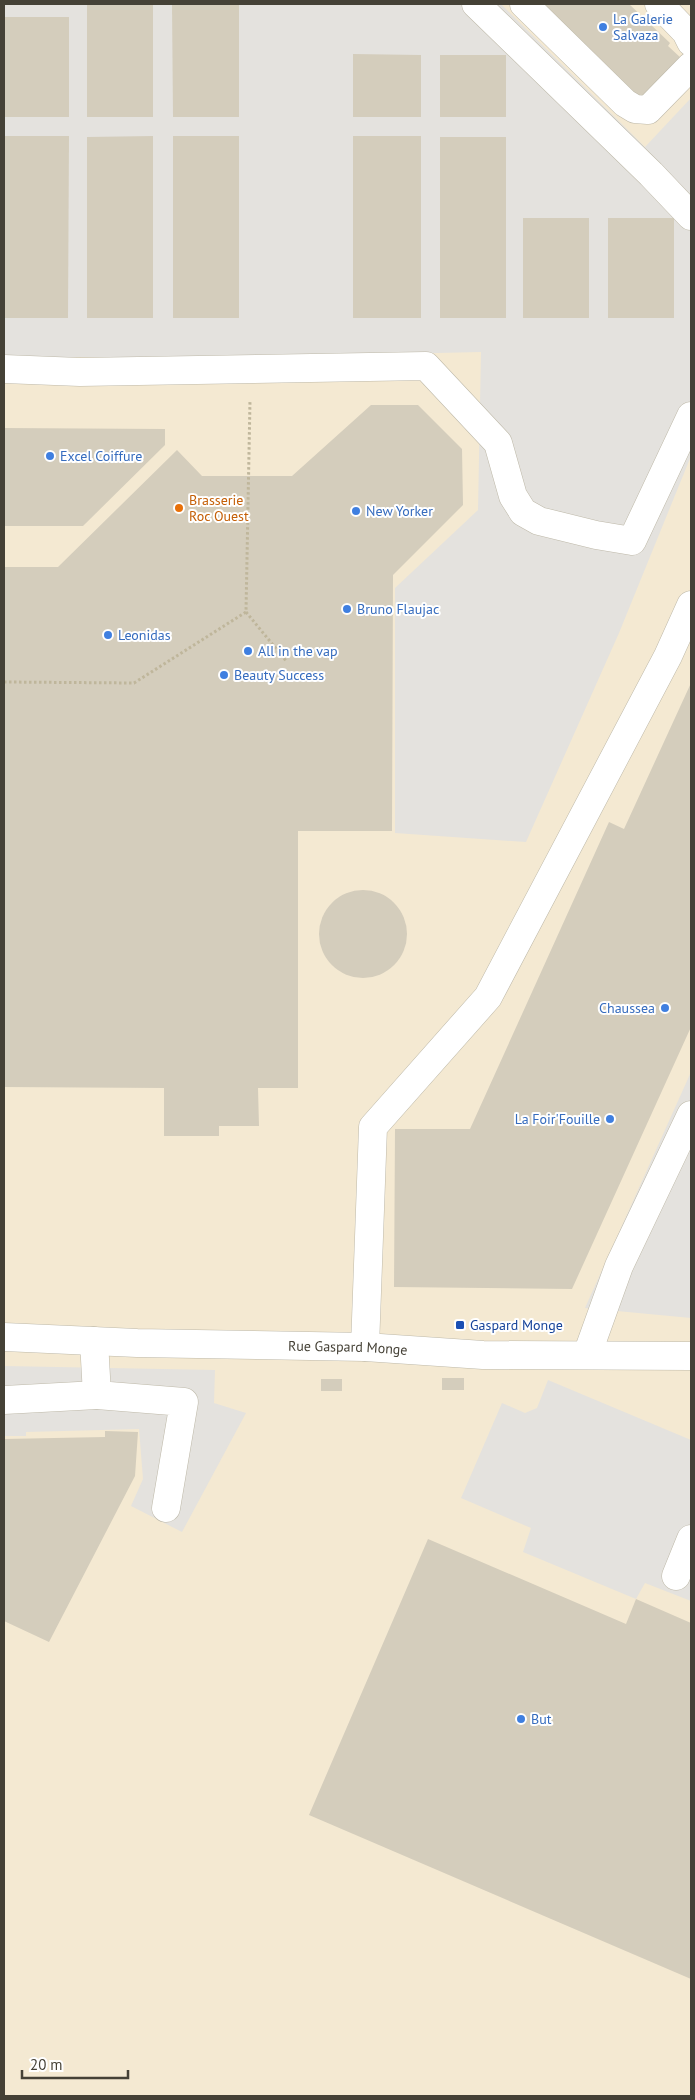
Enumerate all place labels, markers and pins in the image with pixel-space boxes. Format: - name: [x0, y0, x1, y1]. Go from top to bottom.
- place label: La Galerie Salvaza: [613, 10, 673, 44]
- marker: La Galerie Salvaza: [597, 21, 609, 33]
- place label: Excel Coiffure: [60, 447, 142, 465]
- marker: Excel Coiffure: [44, 450, 56, 462]
- place label: Brasserie Roc Ouest: [189, 491, 249, 525]
- marker: Brasserie Roc Ouest: [173, 502, 185, 514]
- place label: New Yorker: [366, 502, 433, 520]
- marker: New Yorker: [350, 505, 362, 517]
- place label: Bruno Flaujac: [357, 600, 439, 618]
- marker: Bruno Flaujac: [341, 603, 353, 615]
- place label: Leonidas: [118, 626, 171, 644]
- marker: Leonidas: [102, 629, 114, 641]
- place label: All in the vap: [258, 642, 338, 660]
- marker: All in the vap: [242, 645, 254, 657]
- place label: Beauty Success: [234, 666, 324, 684]
- marker: Beauty Success: [218, 669, 230, 681]
- place label: Chaussea: [599, 999, 655, 1017]
- marker: Chaussea: [659, 1002, 671, 1014]
- place label: La Foir'Fouille: [515, 1110, 600, 1128]
- marker: La Foir'Fouille: [604, 1113, 616, 1125]
- place label: Gaspard Monge: [470, 1316, 563, 1334]
- marker: Gaspard Monge: [454, 1319, 466, 1331]
- place label: But: [531, 1710, 552, 1728]
- marker: But: [515, 1713, 527, 1725]

